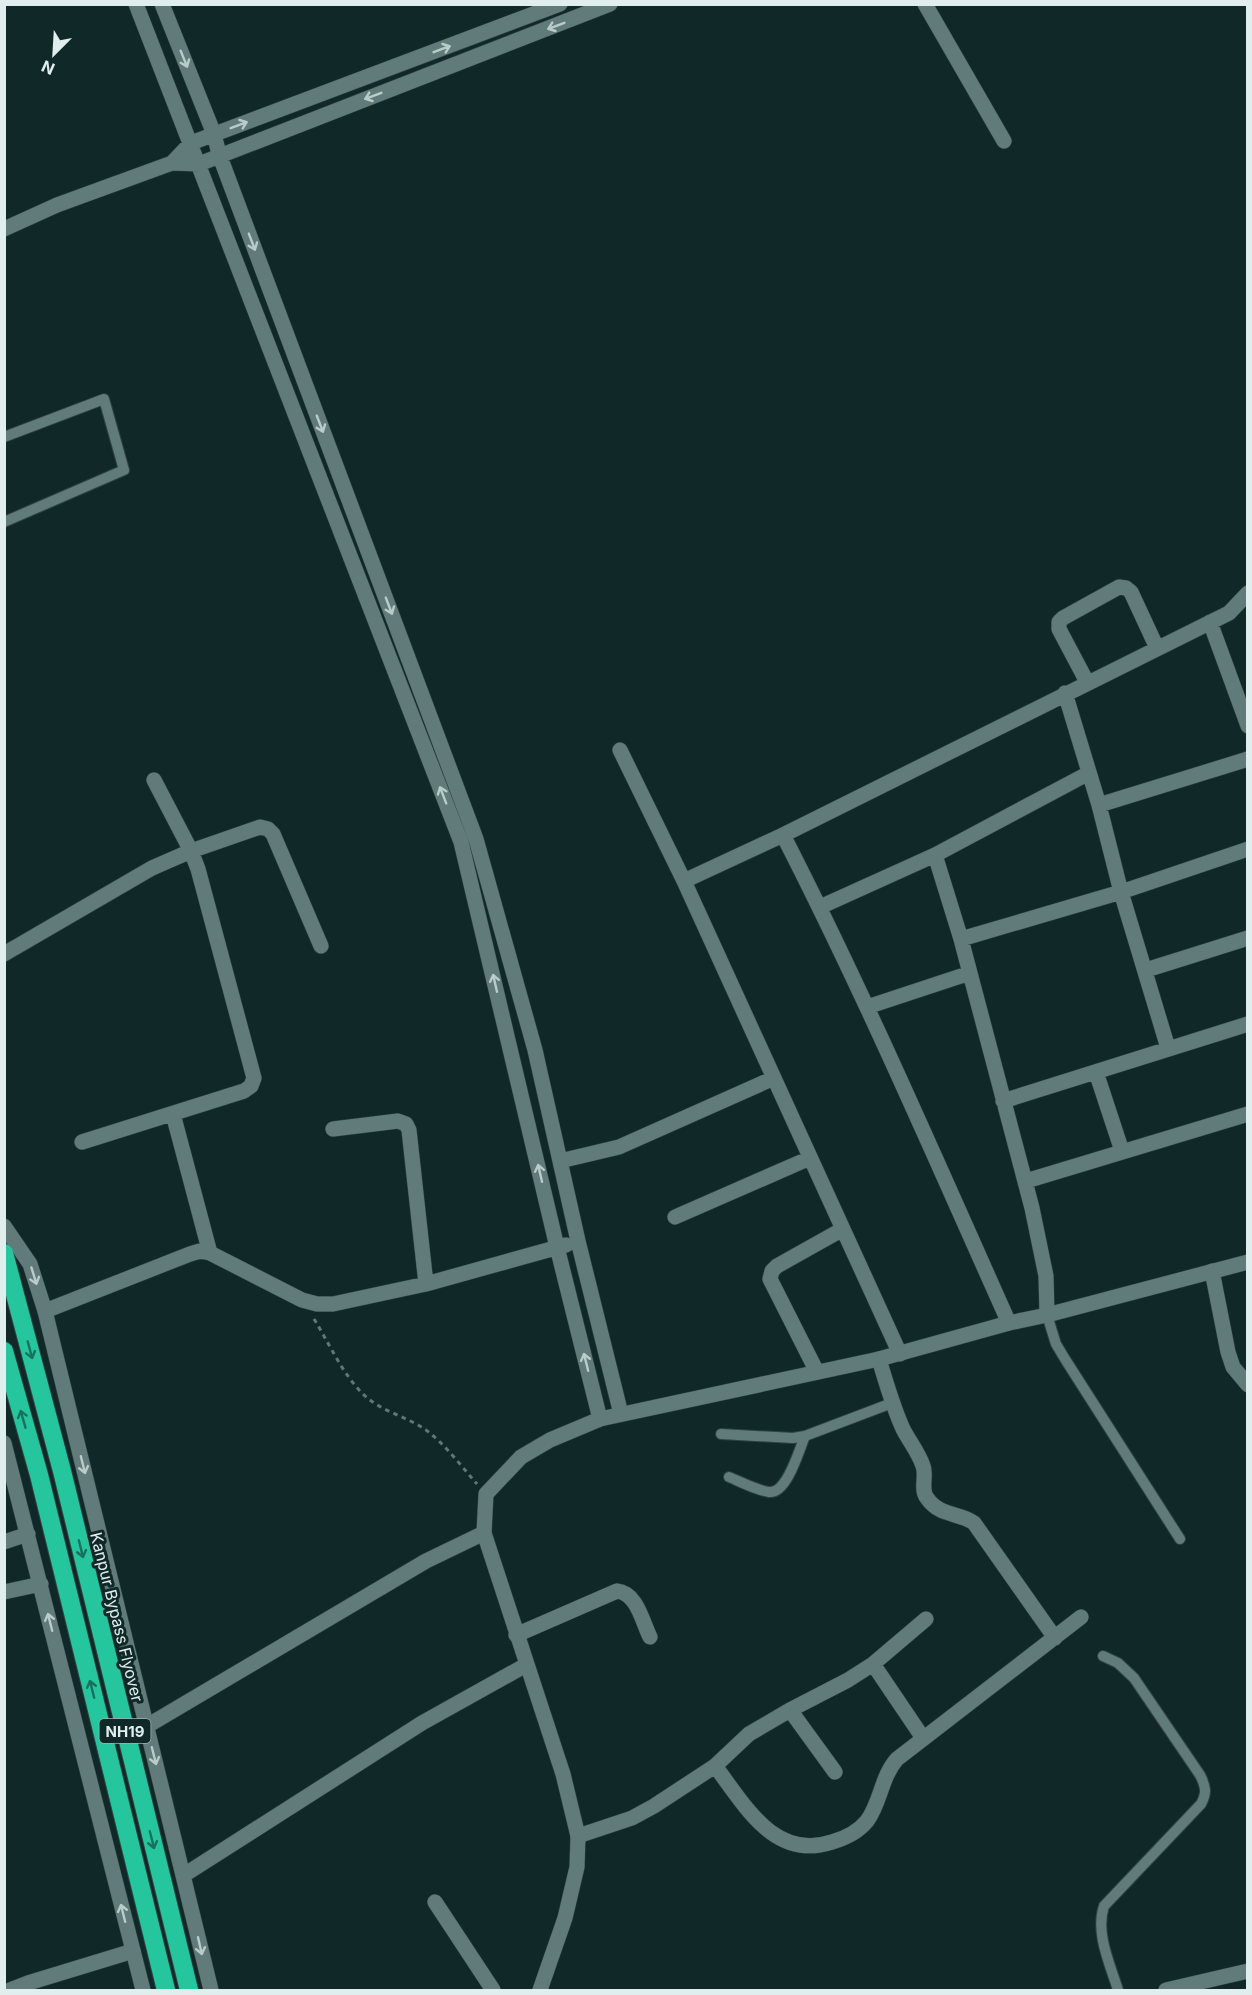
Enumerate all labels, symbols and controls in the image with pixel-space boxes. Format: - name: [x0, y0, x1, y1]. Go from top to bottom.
- one-way arrow: [547, 22, 565, 33]
- north arrow: [24, 24, 84, 84]
- one-way arrow: [432, 43, 450, 54]
- one-way arrow: [179, 49, 190, 68]
- text: N: [38, 56, 58, 79]
- one-way arrow: [365, 91, 383, 102]
- one-way arrow: [230, 119, 248, 130]
- one-way arrow: [247, 232, 258, 250]
- one-way arrow: [316, 414, 327, 433]
- one-way arrow: [384, 597, 395, 615]
- one-way arrow: [437, 786, 448, 805]
- one-way arrow: [489, 973, 501, 992]
- one-way arrow: [533, 1163, 545, 1182]
- one-way arrow: [29, 1266, 40, 1285]
- one-way arrow: [25, 1340, 36, 1359]
- one-way arrow: [579, 1353, 591, 1372]
- one-way arrow: [17, 1410, 28, 1429]
- one-way arrow: [77, 1455, 89, 1474]
- street label: Kanpur Bypass Flyover: [86, 1530, 148, 1704]
- one-way arrow: [75, 1539, 87, 1558]
- one-way arrow: [44, 1613, 56, 1632]
- one-way arrow: [85, 1680, 97, 1699]
- road number: NH19: [100, 1719, 150, 1743]
- one-way arrow: [149, 1746, 161, 1765]
- one-way arrow: [146, 1830, 158, 1849]
- one-way arrow: [117, 1904, 129, 1923]
- one-way arrow: [195, 1936, 207, 1955]

